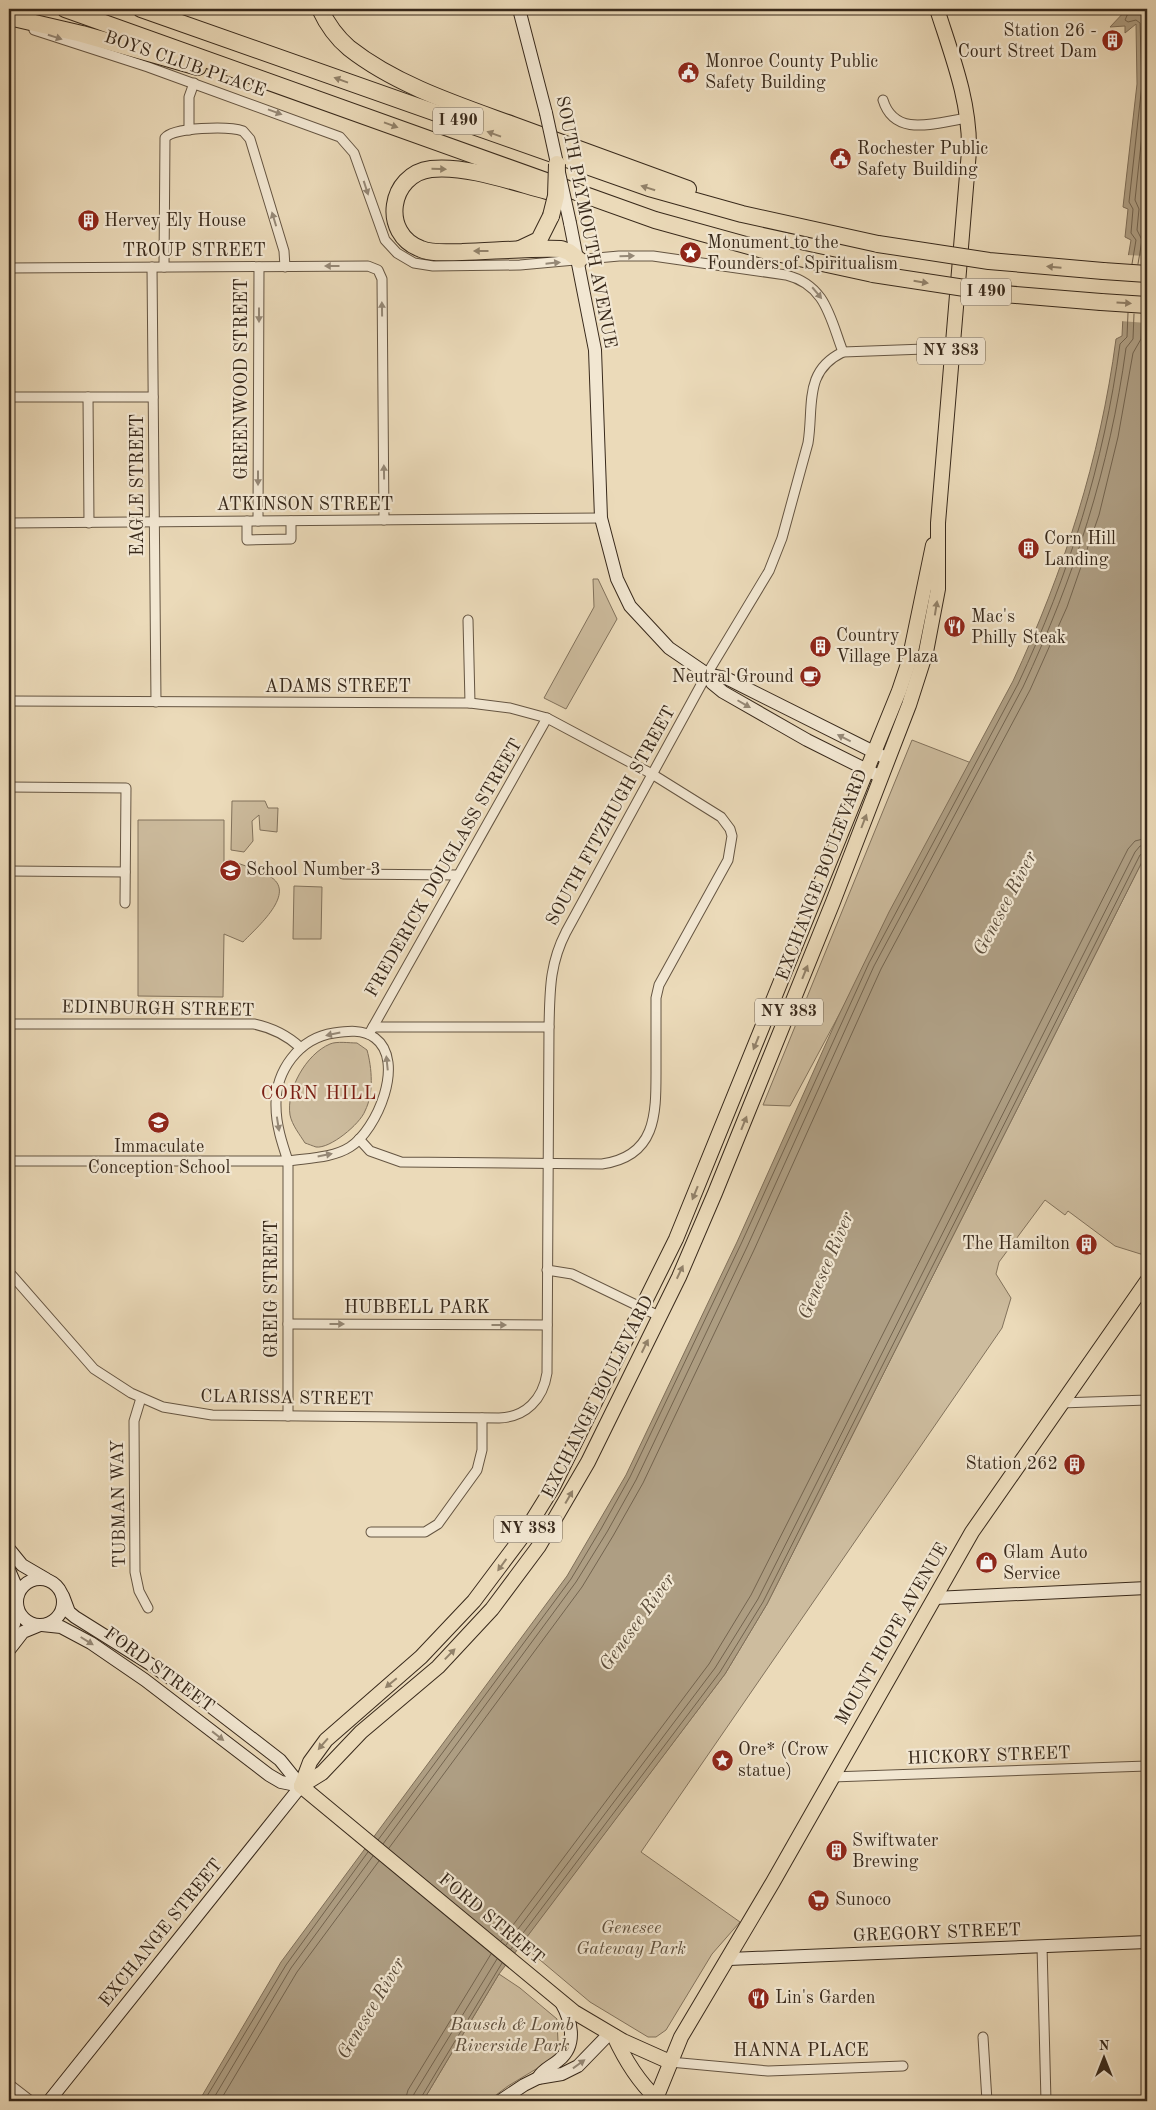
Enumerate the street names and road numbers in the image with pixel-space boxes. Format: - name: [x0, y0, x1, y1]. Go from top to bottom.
- street label: BOYS CLUB PLACE: [102, 28, 268, 100]
- street label: SOUTH PLYMOUTH AVENUE: [553, 94, 619, 350]
- road number: I 490: [433, 108, 483, 134]
- street label: TROUP STREET: [122, 242, 266, 260]
- street label: GREENWOOD STREET: [233, 278, 251, 480]
- road number: I 490: [961, 278, 1011, 306]
- road number: NY 383: [917, 338, 985, 364]
- street label: EAGLE STREET: [129, 414, 147, 556]
- street label: ATKINSON STREET: [217, 496, 393, 514]
- street label: ADAMS STREET: [265, 678, 411, 696]
- street label: SOUTH FITZHUGH STREET: [543, 703, 679, 929]
- street label: FREDERICK DOUGLASS STREET: [362, 736, 526, 1000]
- street label: EXCHANGE BOULEVARD: [773, 767, 871, 983]
- street label: EDINBURGH STREET: [61, 998, 255, 1020]
- road number: NY 383: [755, 999, 823, 1026]
- street label: GREIG STREET: [263, 1220, 281, 1358]
- street label: EXCHANGE BOULEVARD: [539, 1293, 657, 1501]
- street label: HUBBELL PARK: [344, 1299, 490, 1317]
- street label: CLARISSA STREET: [200, 1387, 374, 1409]
- street label: TUBMAN WAY: [109, 1440, 129, 1568]
- road number: NY 383: [494, 1516, 562, 1542]
- street label: MOUNT HOPE AVENUE: [832, 1540, 952, 1728]
- street label: FORD STREET: [101, 1624, 217, 1716]
- street label: HICKORY STREET: [907, 1744, 1071, 1768]
- street label: EXCHANGE STREET: [96, 1856, 226, 2010]
- street label: FORD STREET: [435, 1870, 547, 1968]
- street label: GREGORY STREET: [852, 1921, 1022, 1945]
- street label: HANNA PLACE: [733, 2042, 869, 2060]

